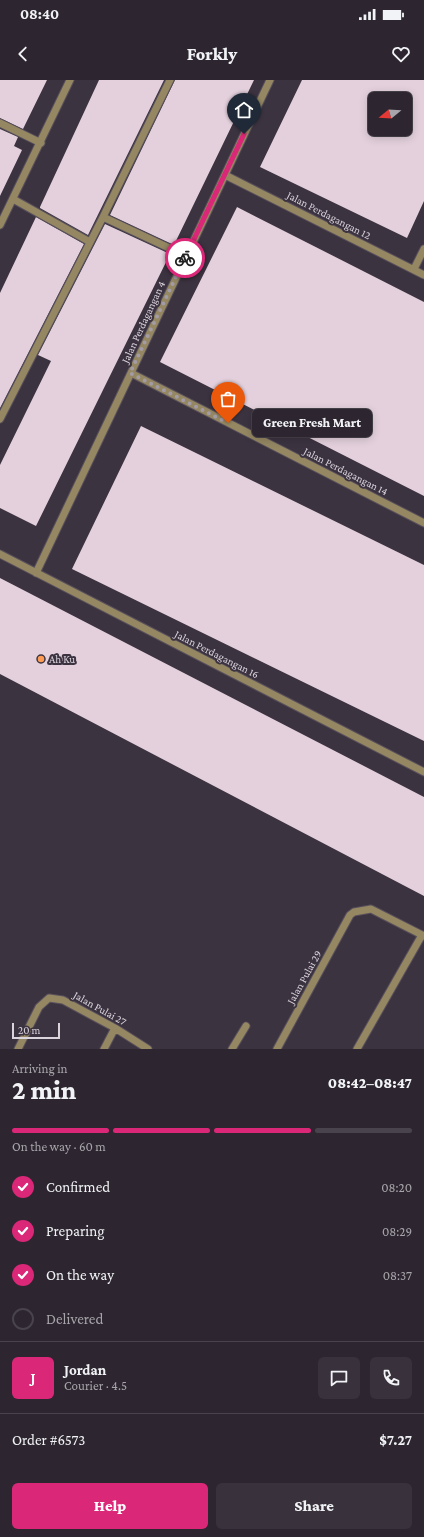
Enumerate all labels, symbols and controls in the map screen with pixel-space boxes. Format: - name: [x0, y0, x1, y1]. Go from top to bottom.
- text: 08:40: [20, 6, 59, 22]
- icon: back: [12, 43, 34, 65]
- icon: heart: [390, 43, 412, 65]
- text: Forkly: [187, 44, 237, 64]
- north arrow: [368, 92, 412, 136]
- map controls: [368, 92, 412, 136]
- pin: [227, 93, 261, 134]
- icon: home: [233, 99, 255, 121]
- street label: Jalan Perdagangan 12: [284, 188, 373, 242]
- courier: [165, 238, 205, 278]
- icon: bike: [174, 247, 196, 269]
- street label: Jalan Perdagangan 4: [118, 279, 168, 366]
- pin: [211, 382, 245, 423]
- icon: bag: [217, 388, 239, 410]
- callout: Green Fresh Mart: [252, 409, 372, 437]
- text: Green Fresh Mart: [263, 415, 361, 430]
- street label: Jalan Perdagangan 14: [301, 444, 390, 498]
- street label: Jalan Perdagangan 16: [172, 627, 261, 681]
- place label: Ah Ku: [49, 653, 75, 665]
- marker: Ah Ku: [36, 654, 46, 664]
- street label: Jalan Pulai 29: [284, 948, 325, 1007]
- street label: Jalan Pulai 27: [70, 988, 129, 1028]
- scale bar: [12, 1021, 60, 1040]
- text: 20 m: [18, 1024, 40, 1036]
- text: Arriving in: [12, 1061, 68, 1076]
- text: 08:42–08:47: [328, 1075, 412, 1091]
- text: 2 min: [12, 1076, 76, 1105]
- text: On the way · 60 m: [12, 1139, 106, 1154]
- icon: check: [12, 1176, 34, 1198]
- text: Confirmed: [46, 1179, 110, 1195]
- text: 08:20: [381, 1180, 412, 1195]
- icon: check: [12, 1220, 34, 1242]
- text: Preparing: [46, 1223, 105, 1239]
- text: 08:29: [382, 1224, 412, 1239]
- icon: check: [12, 1264, 34, 1286]
- text: On the way: [46, 1267, 114, 1283]
- text: 08:37: [383, 1268, 412, 1283]
- text: Delivered: [46, 1311, 103, 1327]
- button: chat: [318, 1357, 360, 1399]
- button: phone: [370, 1357, 412, 1399]
- text: Jordan: [64, 1362, 106, 1378]
- text: J: [30, 1370, 36, 1386]
- text: Courier · 4.5: [64, 1378, 127, 1393]
- text: Order #6573: [12, 1432, 85, 1448]
- text: $7.27: [379, 1432, 412, 1448]
- button: Help: [12, 1483, 208, 1529]
- button: Share: [216, 1483, 412, 1529]

